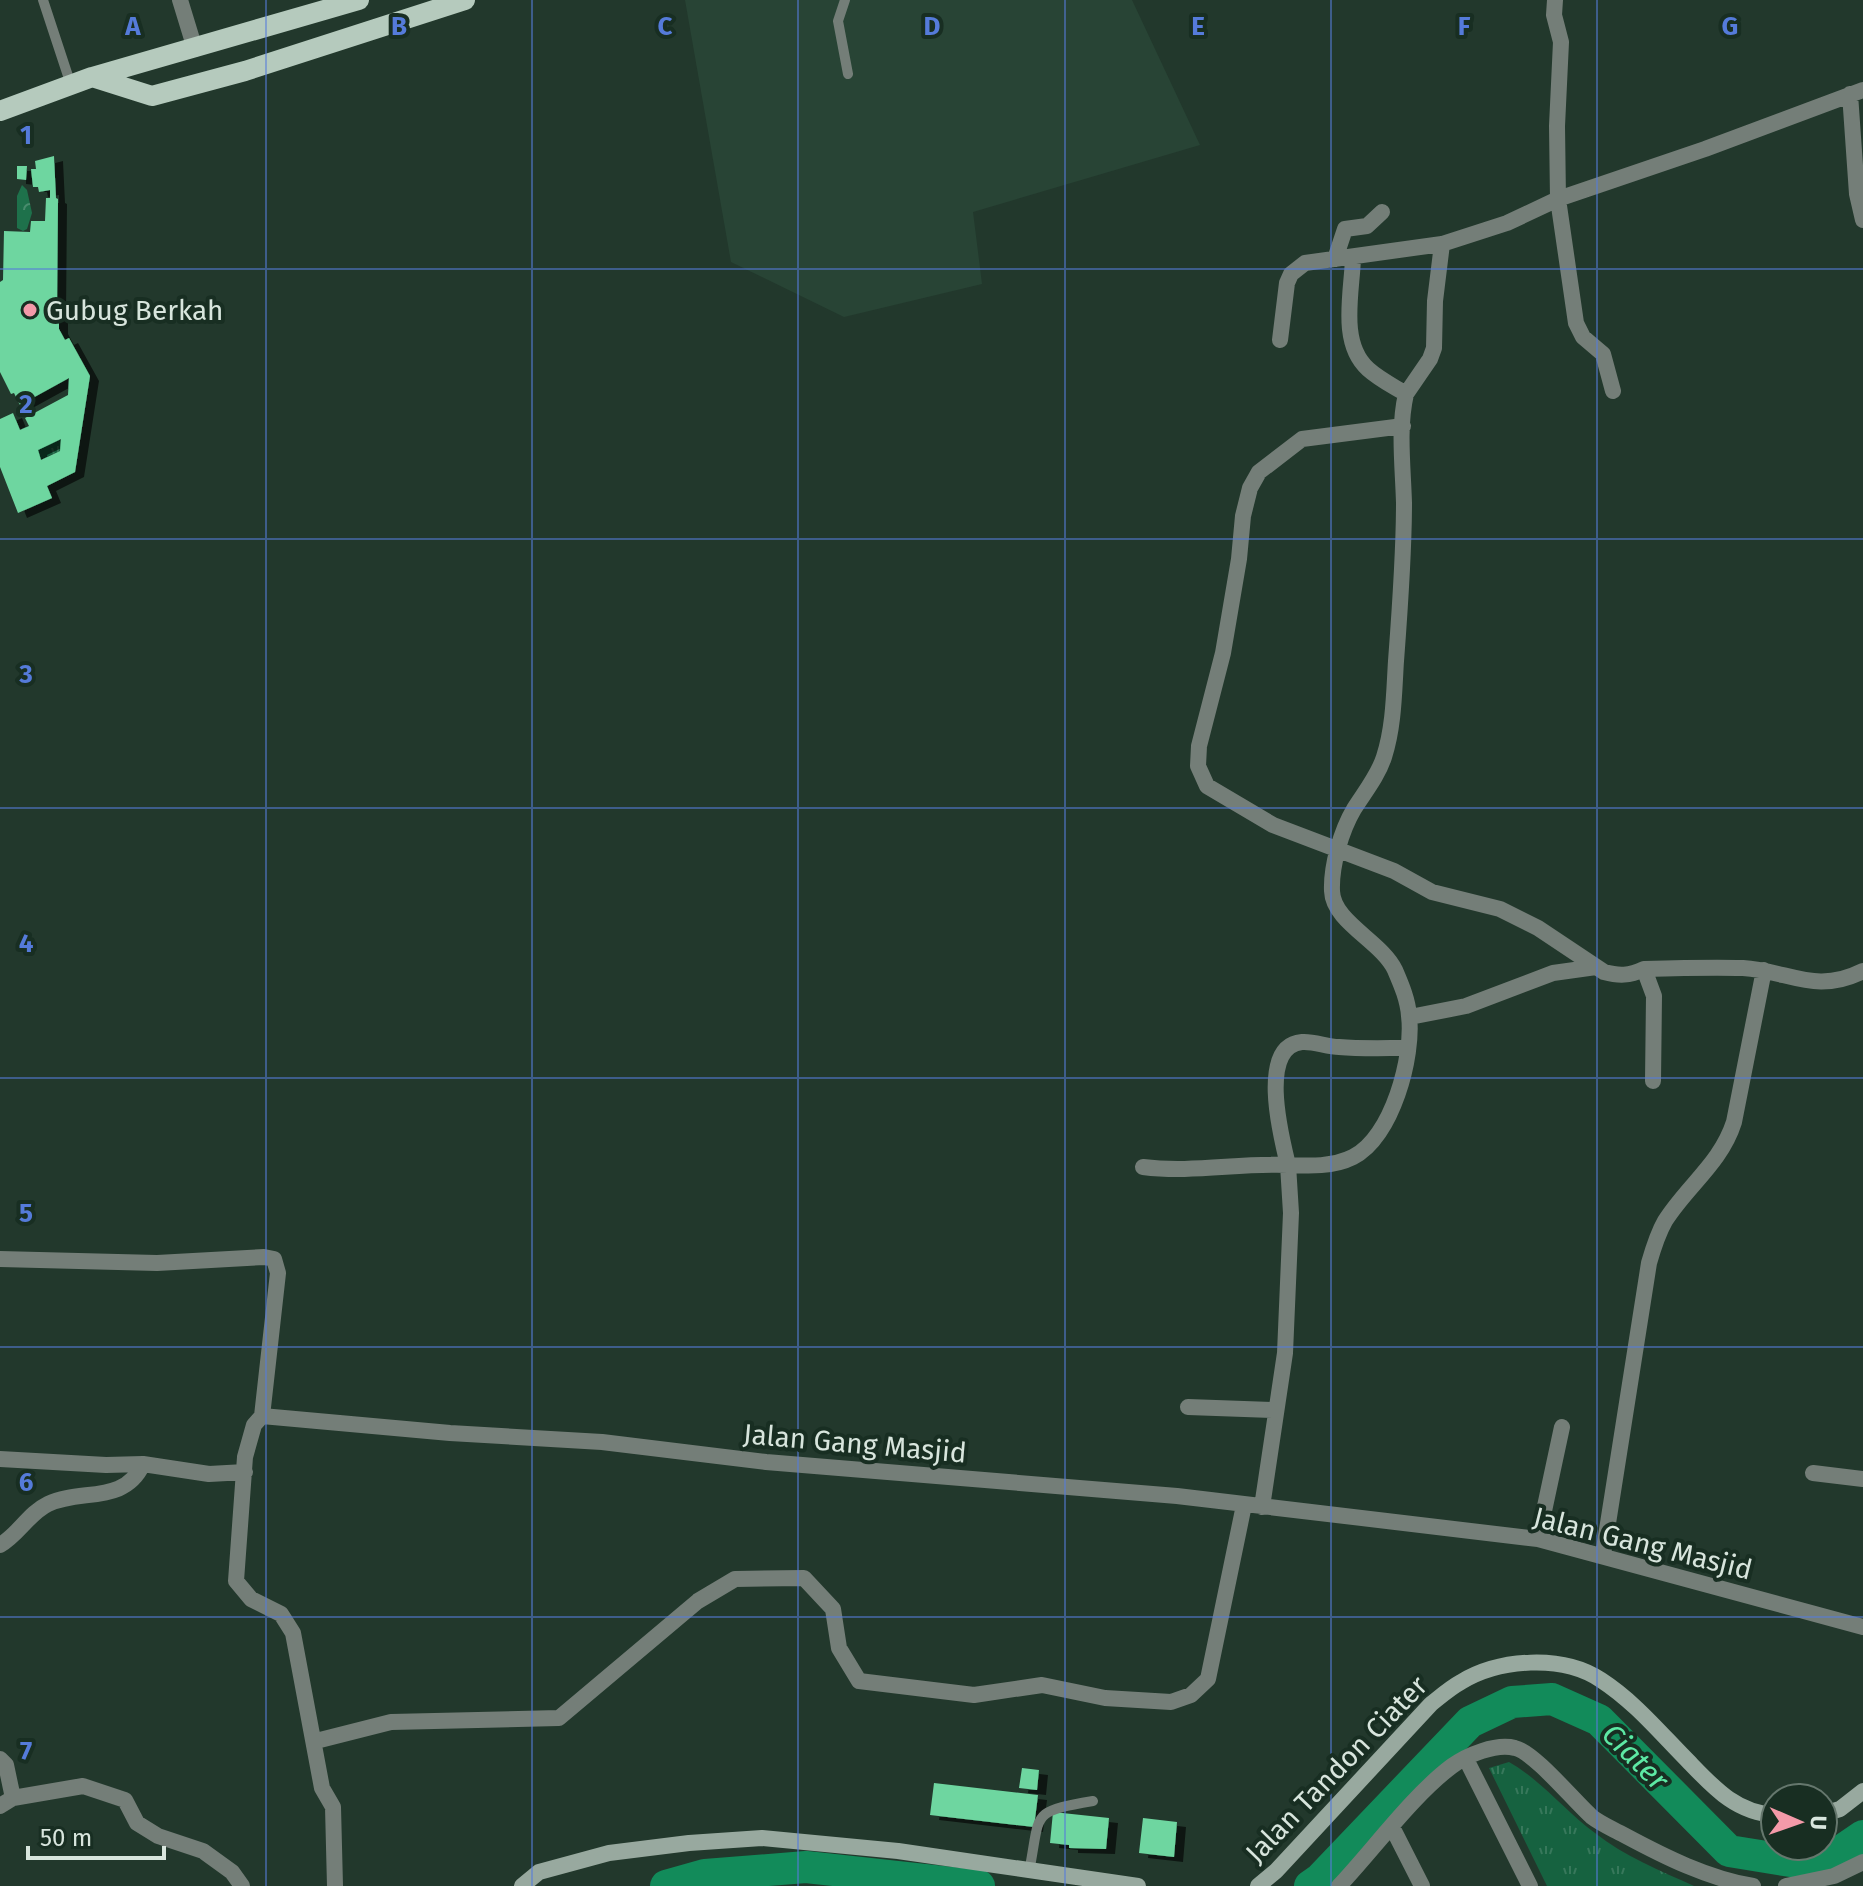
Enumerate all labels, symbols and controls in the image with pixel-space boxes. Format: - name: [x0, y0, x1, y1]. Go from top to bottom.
- text: A: [124, 11, 141, 42]
- text: B: [391, 11, 407, 42]
- text: C: [658, 11, 673, 42]
- text: D: [924, 11, 941, 42]
- text: E: [1191, 11, 1205, 42]
- text: F: [1458, 11, 1471, 42]
- text: G: [1722, 11, 1738, 42]
- text: 1: [20, 120, 32, 151]
- place label: Gubug Berkah: [46, 294, 224, 327]
- marker: Gubug Berkah: [21, 301, 39, 319]
- text: 2: [19, 389, 33, 420]
- text: 3: [18, 659, 33, 690]
- text: 4: [19, 928, 34, 959]
- text: 5: [19, 1198, 33, 1229]
- street label: Jalan Gang Masjid: [742, 1417, 968, 1470]
- text: 6: [19, 1467, 34, 1498]
- street label: Jalan Gang Masjid: [1530, 1500, 1756, 1587]
- street label: Jalan Tandon Ciater: [1239, 1669, 1434, 1870]
- water label: Ciater: [1594, 1716, 1677, 1799]
- text: 7: [20, 1736, 32, 1767]
- north arrow: [1759, 1782, 1839, 1862]
- scale bar: [28, 1810, 164, 1860]
- text: U: [1805, 1815, 1832, 1830]
- text: 50 m: [40, 1824, 92, 1852]

